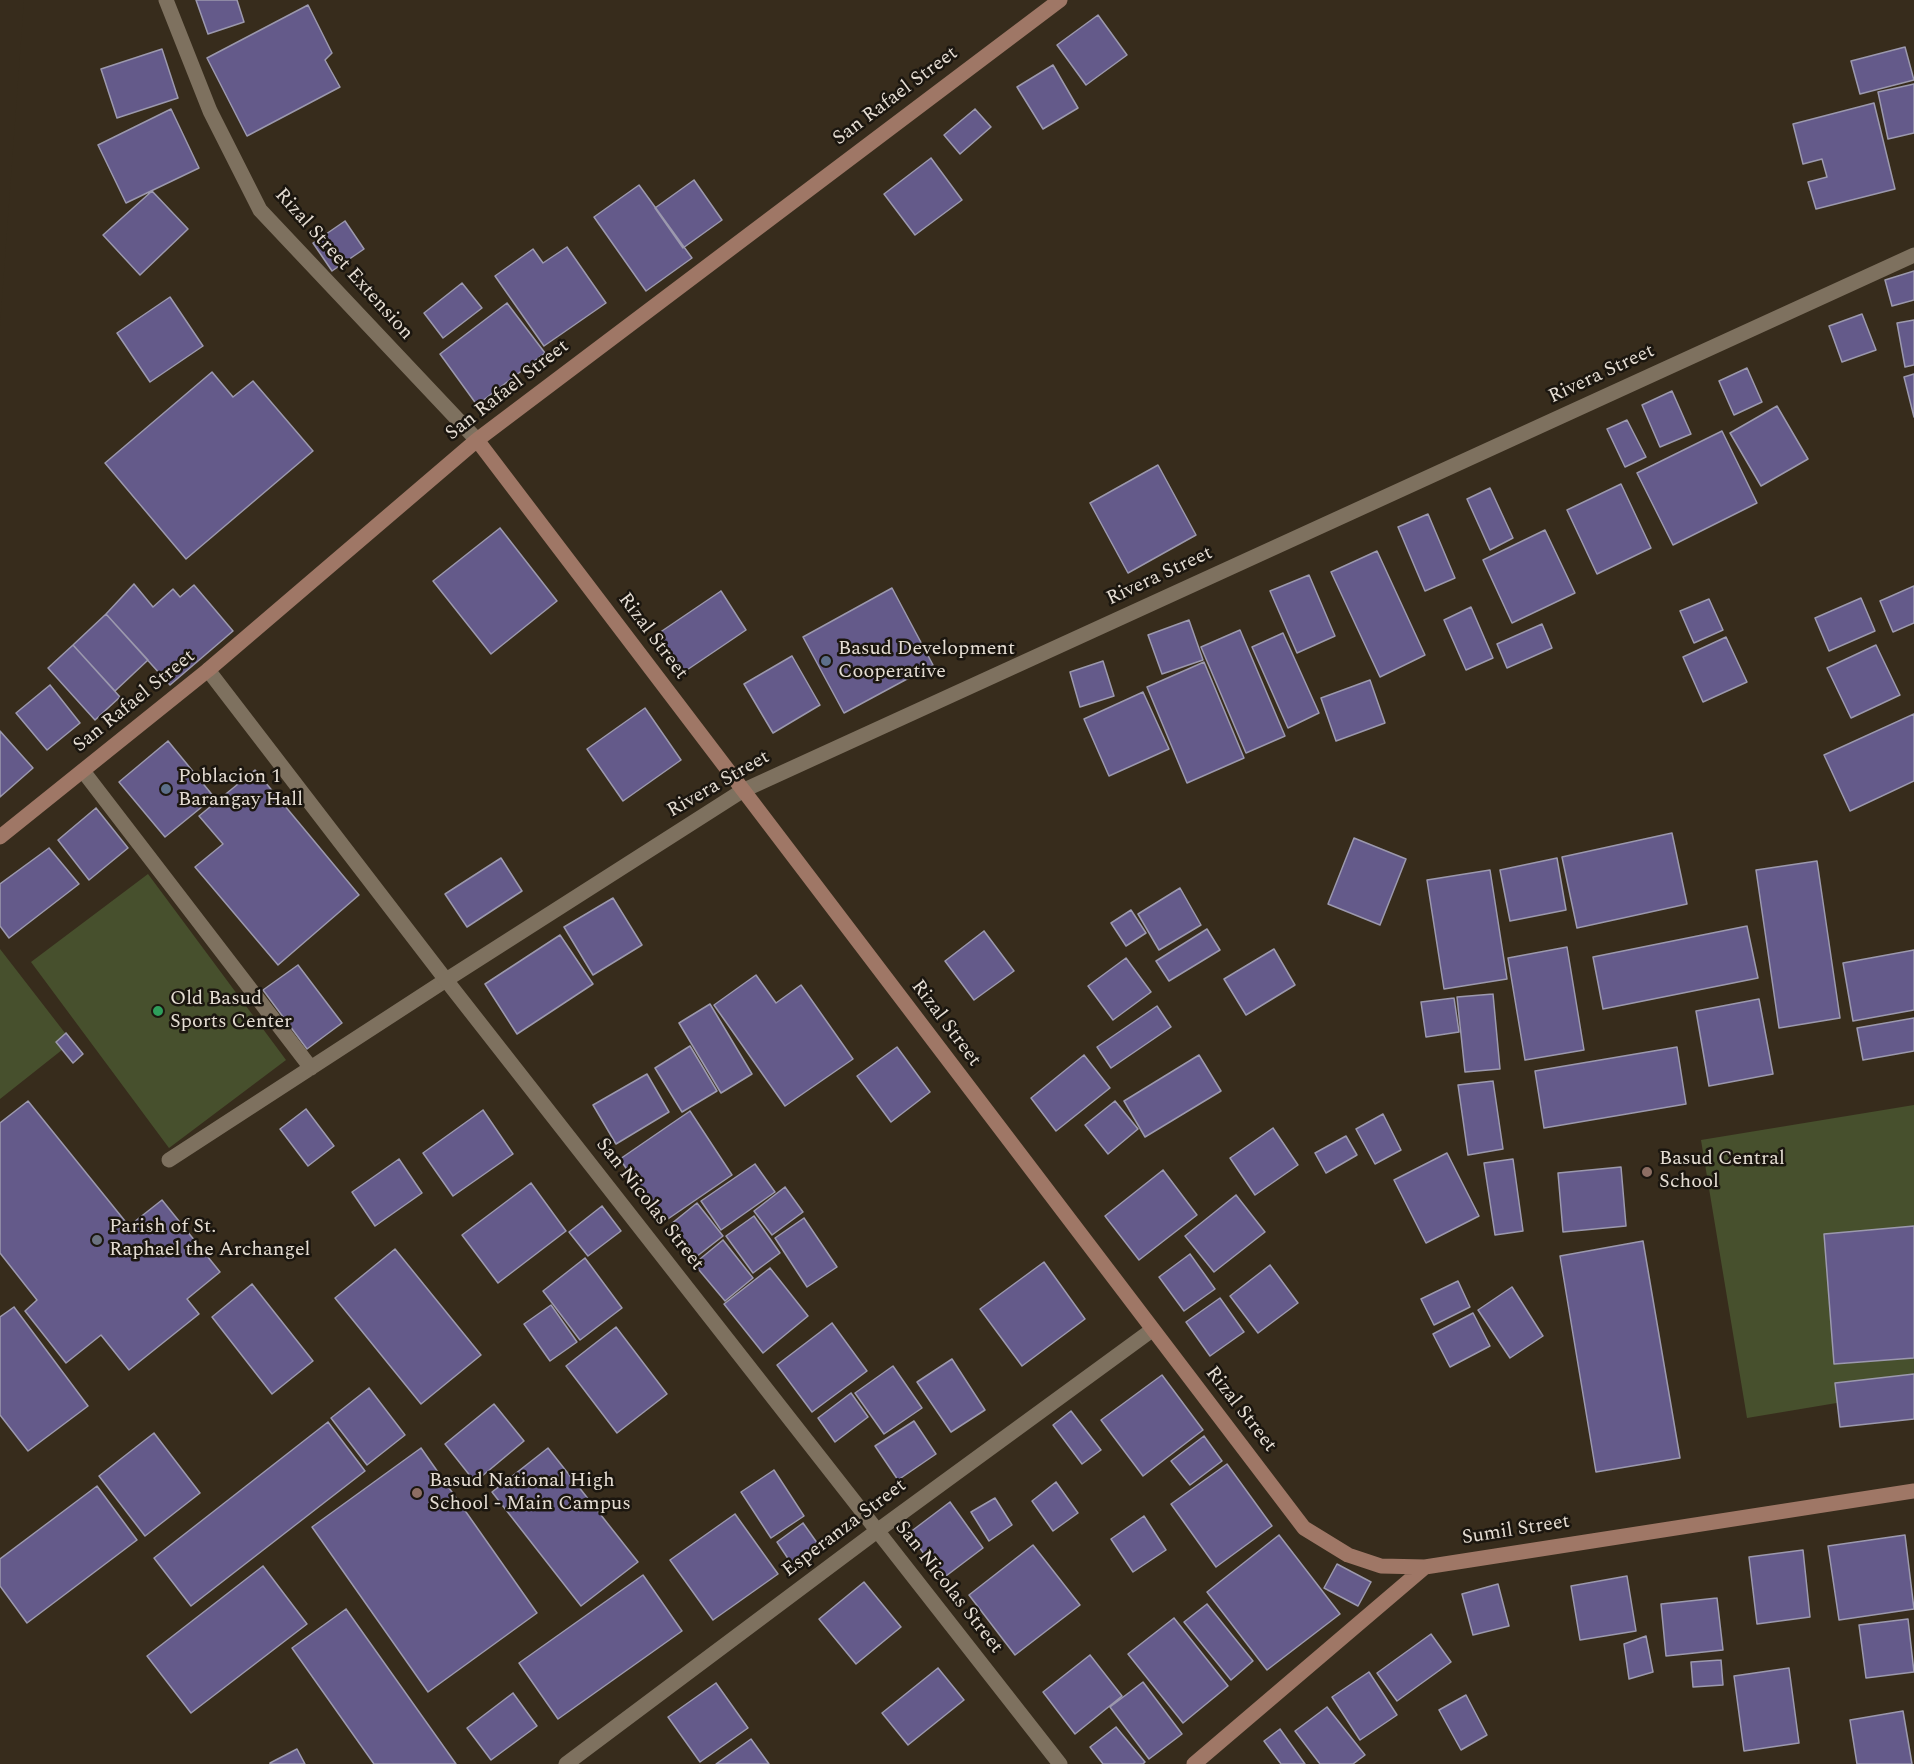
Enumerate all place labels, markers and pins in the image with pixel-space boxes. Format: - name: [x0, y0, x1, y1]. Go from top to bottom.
- place label: Basud Development Cooperative: [838, 638, 1015, 685]
- marker: Basud Development Cooperative: [819, 654, 833, 668]
- place label: Poblacion 1 Barangay Hall: [178, 766, 303, 813]
- marker: Poblacion 1 Barangay Hall: [159, 782, 173, 796]
- place label: Old Basud Sports Center: [170, 988, 292, 1035]
- marker: Old Basud Sports Center: [151, 1004, 165, 1018]
- place label: Basud Central School: [1659, 1148, 1785, 1195]
- marker: Basud Central School: [1640, 1165, 1654, 1179]
- place label: Parish of St. Raphael the Archangel: [109, 1216, 310, 1263]
- marker: Parish of St. Raphael the Archangel: [90, 1233, 104, 1247]
- place label: Basud National High School - Main Campus: [429, 1470, 631, 1517]
- marker: Basud National High School - Main Campus: [410, 1486, 424, 1500]

